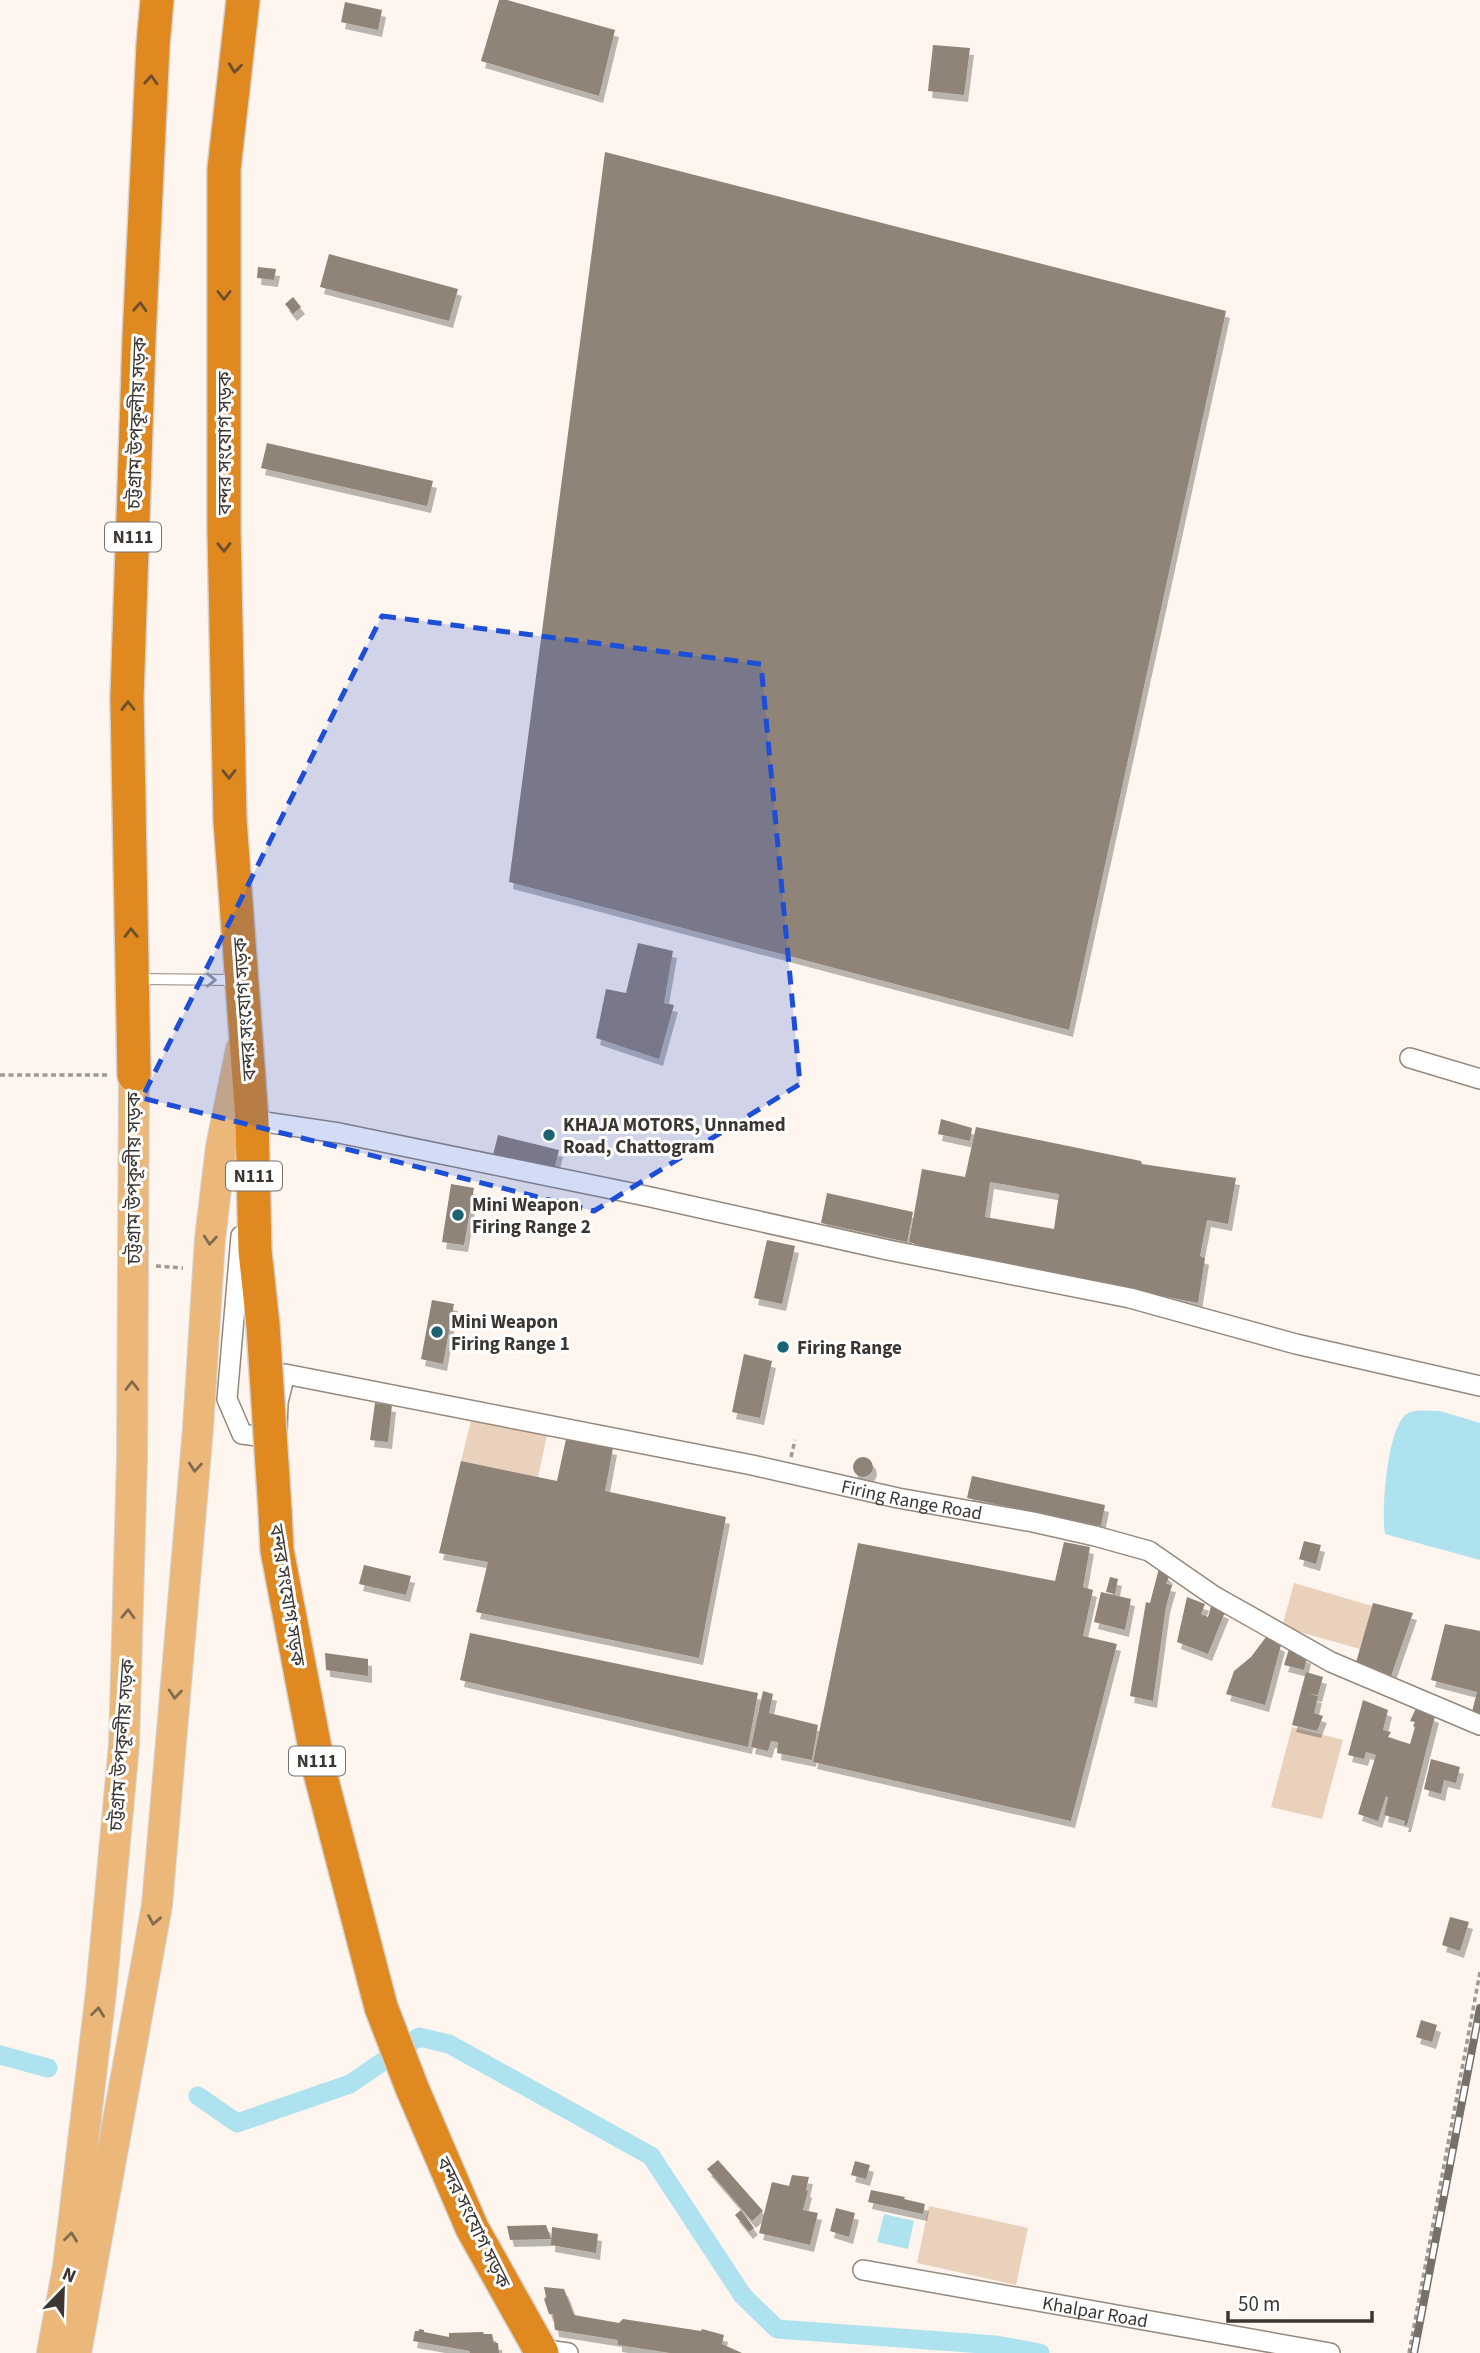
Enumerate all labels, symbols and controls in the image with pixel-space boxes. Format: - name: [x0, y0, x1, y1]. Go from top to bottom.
- one-way arrow: [228, 62, 243, 74]
- one-way arrow: [144, 74, 159, 85]
- one-way arrow: [216, 290, 232, 300]
- one-way arrow: [133, 301, 148, 312]
- street label: চট্টগ্রাম উপকূলীয় সড়ক: [121, 336, 154, 511]
- street label: বন্দর সংযোগ সড়ক: [212, 371, 239, 516]
- road number: N111: [105, 522, 161, 552]
- one-way arrow: [216, 542, 232, 552]
- one-way arrow: [120, 700, 136, 711]
- one-way arrow: [221, 769, 236, 780]
- one-way arrow: [124, 928, 139, 939]
- street label: বন্দর সংযোগ সড়ক: [227, 936, 264, 1082]
- one-way arrow: [207, 972, 217, 988]
- street label: চট্টগ্রাম উপকূলীয় সড়ক: [121, 1091, 148, 1265]
- place label: KHAJA MOTORS, Unnamed Road, Chattogram: [563, 1112, 786, 1161]
- marker: KHAJA MOTORS, Unnamed Road, Chattogram: [541, 1127, 557, 1143]
- road number: N111: [226, 1162, 282, 1190]
- place label: Mini Weapon Firing Range 2: [472, 1192, 591, 1241]
- marker: Mini Weapon Firing Range 2: [450, 1207, 466, 1223]
- one-way arrow: [203, 1235, 218, 1246]
- place label: Mini Weapon Firing Range 1: [451, 1309, 570, 1358]
- marker: Mini Weapon Firing Range 1: [429, 1324, 445, 1340]
- place label: Firing Range: [797, 1335, 902, 1362]
- marker: Firing Range: [775, 1339, 791, 1355]
- one-way arrow: [125, 1381, 140, 1392]
- one-way arrow: [188, 1462, 203, 1473]
- street label: Firing Range Road: [838, 1474, 984, 1528]
- street label: বন্দর সংযোগ সড়ক: [262, 1521, 311, 1669]
- one-way arrow: [120, 1608, 136, 1619]
- street label: চট্টগ্রাম উপকূলীয় সড়ক: [103, 1658, 142, 1833]
- one-way arrow: [168, 1689, 183, 1700]
- road number: N111: [289, 1746, 345, 1776]
- one-way arrow: [147, 1914, 162, 1926]
- one-way arrow: [91, 2006, 106, 2017]
- street label: বন্দর সংযোগ সড়ক: [429, 2151, 517, 2294]
- one-way arrow: [64, 2232, 79, 2243]
- north arrow: [28, 2255, 98, 2325]
- text: N: [58, 2261, 80, 2291]
- scale bar: [1228, 2280, 1372, 2324]
- text: 50 m: [1238, 2289, 1280, 2319]
- street label: Khalpar Road: [1040, 2290, 1150, 2335]

